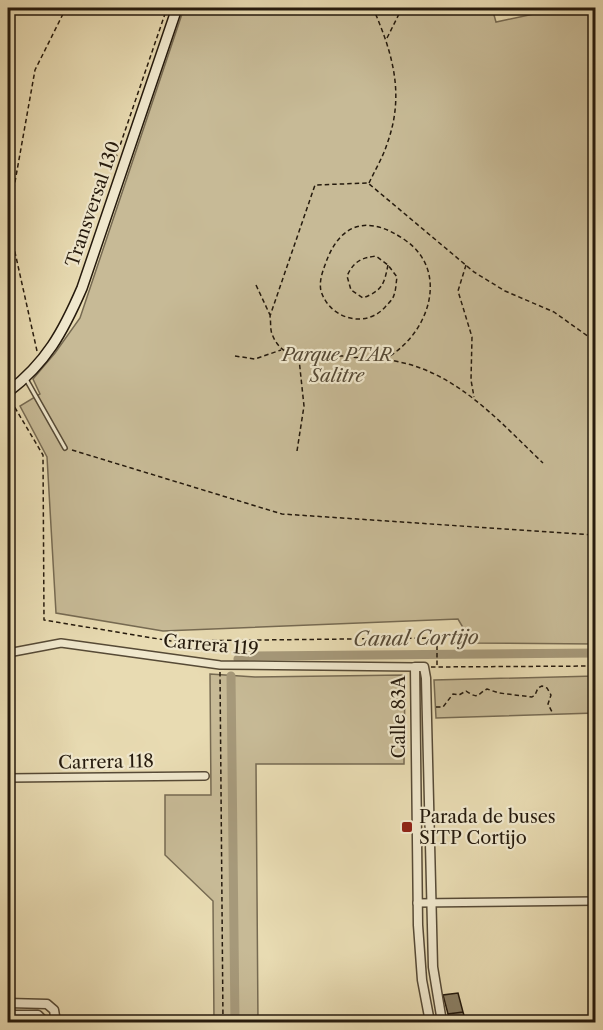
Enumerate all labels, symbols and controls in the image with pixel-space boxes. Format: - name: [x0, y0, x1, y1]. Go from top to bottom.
- street label: Transversal 130: [61, 138, 125, 270]
- park label: Parque PTAR Salitre: [280, 344, 392, 387]
- water label: Canal Cortijo: [353, 625, 479, 651]
- street label: Carrera 119: [162, 630, 260, 660]
- street label: Calle 83A: [388, 675, 410, 758]
- street label: Carrera 118: [58, 750, 154, 774]
- place label: Parada de buses SITP Cortijo: [419, 806, 556, 849]
- marker: Parada de buses SITP Cortijo: [400, 820, 414, 834]

